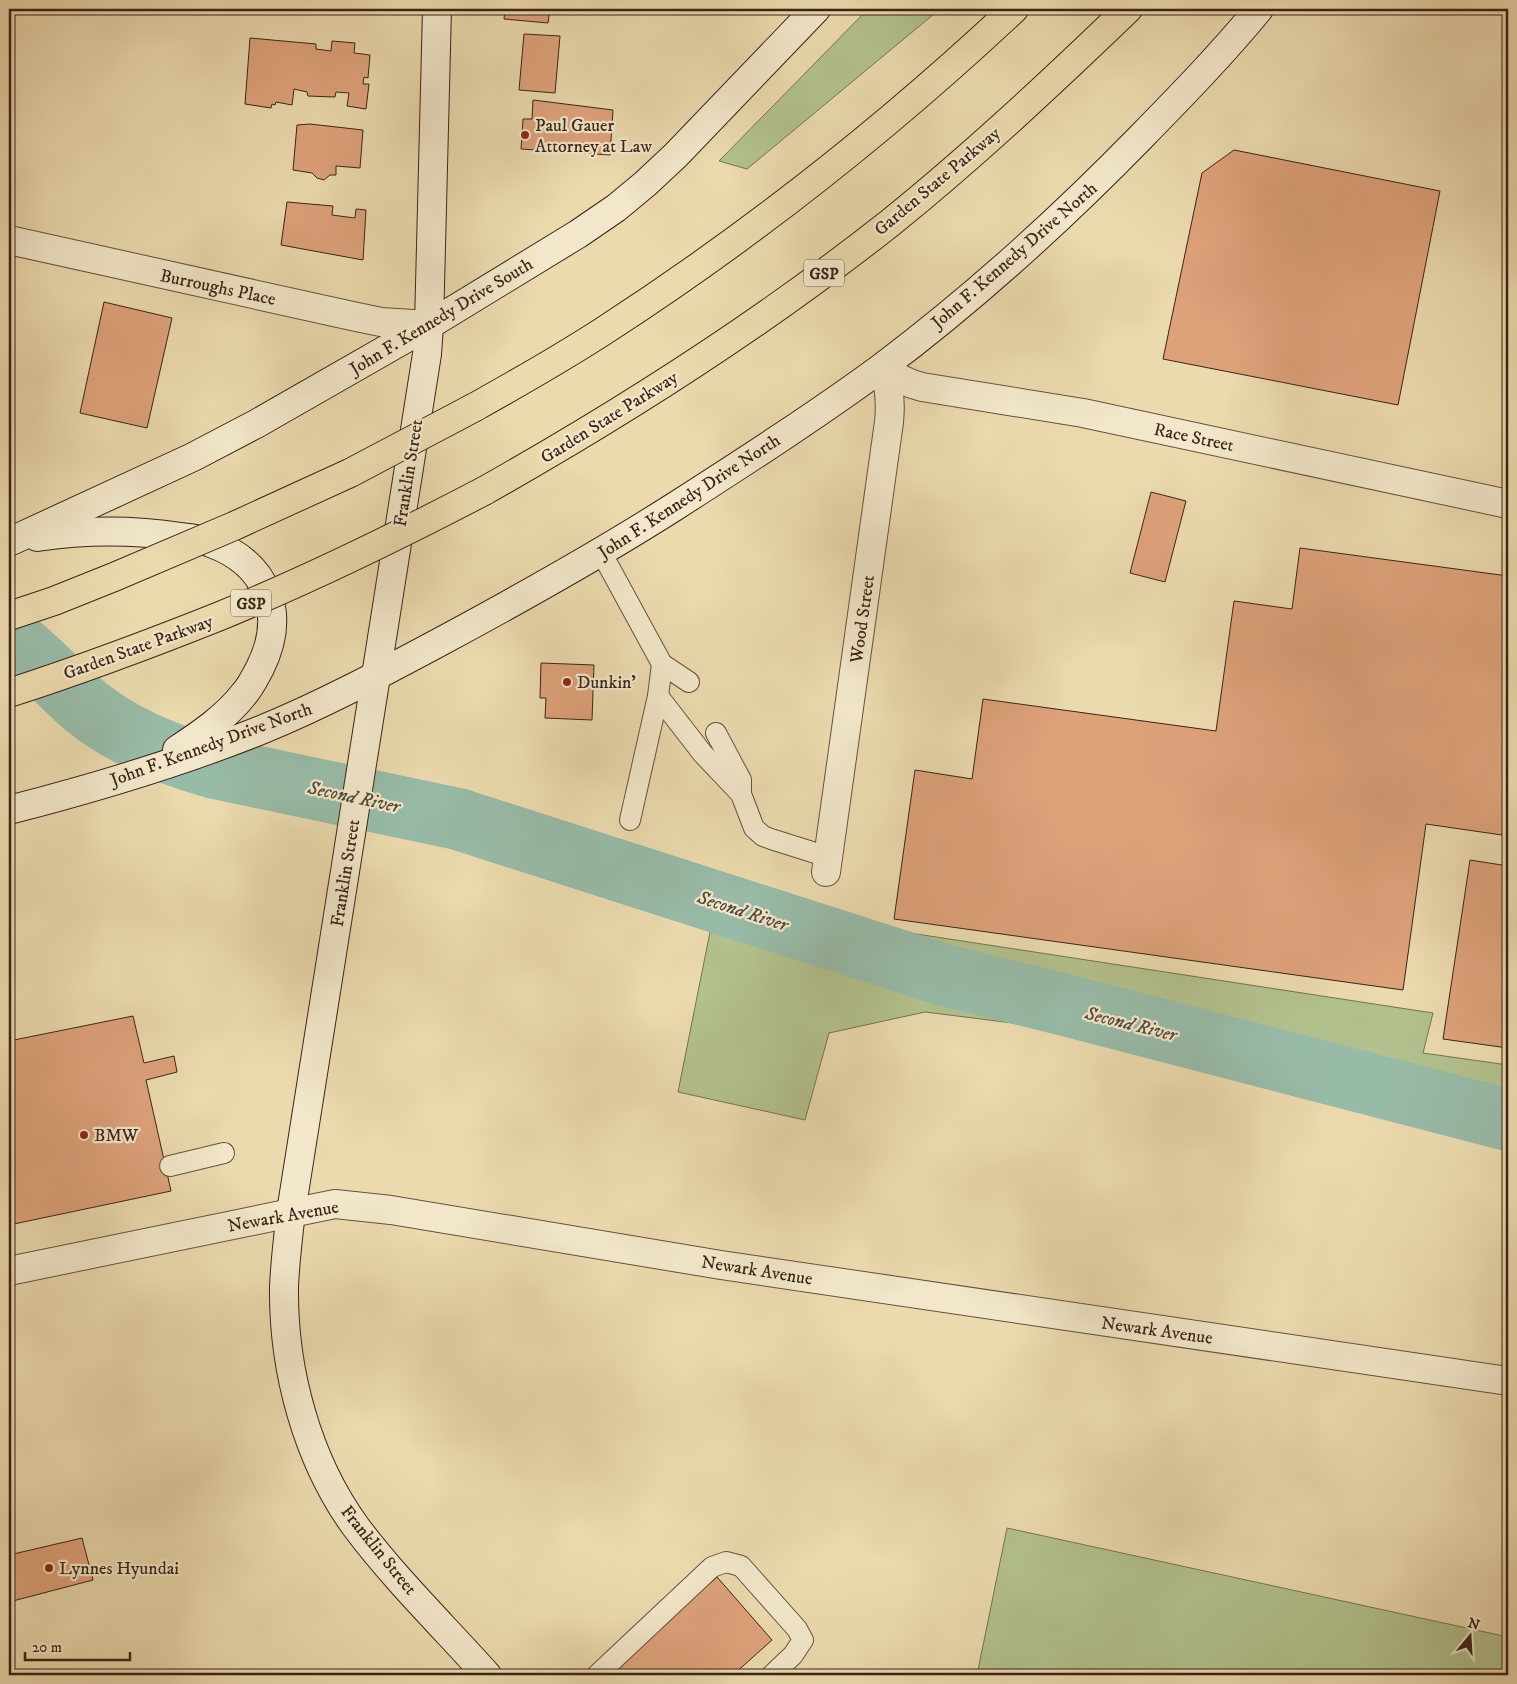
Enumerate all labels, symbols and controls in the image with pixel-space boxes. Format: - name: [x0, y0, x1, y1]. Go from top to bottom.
- place label: Paul Gauer Attorney at Law: [535, 115, 652, 158]
- street label: Garden State Parkway: [870, 122, 1005, 241]
- marker: Paul Gauer Attorney at Law: [519, 129, 531, 141]
- street label: John F. Kennedy Drive North: [926, 177, 1103, 335]
- street label: John F. Kennedy Drive South: [344, 253, 538, 381]
- road number: GSP: [804, 260, 844, 286]
- street label: Burroughs Place: [158, 265, 278, 311]
- street label: Garden State Parkway: [537, 366, 683, 469]
- street label: Franklin Street: [390, 418, 428, 529]
- street label: Race Street: [1152, 419, 1236, 457]
- street label: John F. Kennedy Drive North: [593, 429, 785, 565]
- street label: Wood Street: [846, 574, 880, 665]
- road number: GSP: [231, 590, 271, 616]
- street label: Garden State Parkway: [60, 610, 217, 685]
- place label: Dunkin': [577, 672, 636, 694]
- marker: Dunkin': [561, 676, 573, 688]
- street label: John F. Kennedy Drive North: [106, 698, 316, 792]
- water label: Second River: [305, 776, 404, 819]
- street label: Franklin Street: [327, 818, 365, 929]
- water label: Second River: [694, 886, 793, 938]
- water label: Second River: [1081, 1002, 1181, 1047]
- place label: BMW: [94, 1125, 139, 1147]
- marker: BMW: [78, 1129, 90, 1141]
- street label: Newark Avenue: [226, 1196, 340, 1238]
- street label: Newark Avenue: [700, 1251, 814, 1291]
- street label: Newark Avenue: [1100, 1312, 1214, 1350]
- street label: Franklin Street: [335, 1501, 421, 1600]
- place label: Lynnes Hyundai: [59, 1558, 179, 1580]
- marker: Lynnes Hyundai: [43, 1562, 55, 1574]
- north arrow: [1444, 1612, 1494, 1662]
- text: N: [1465, 1614, 1482, 1635]
- scale bar: [25, 1629, 130, 1661]
- text: 20 m: [32, 1638, 62, 1657]

